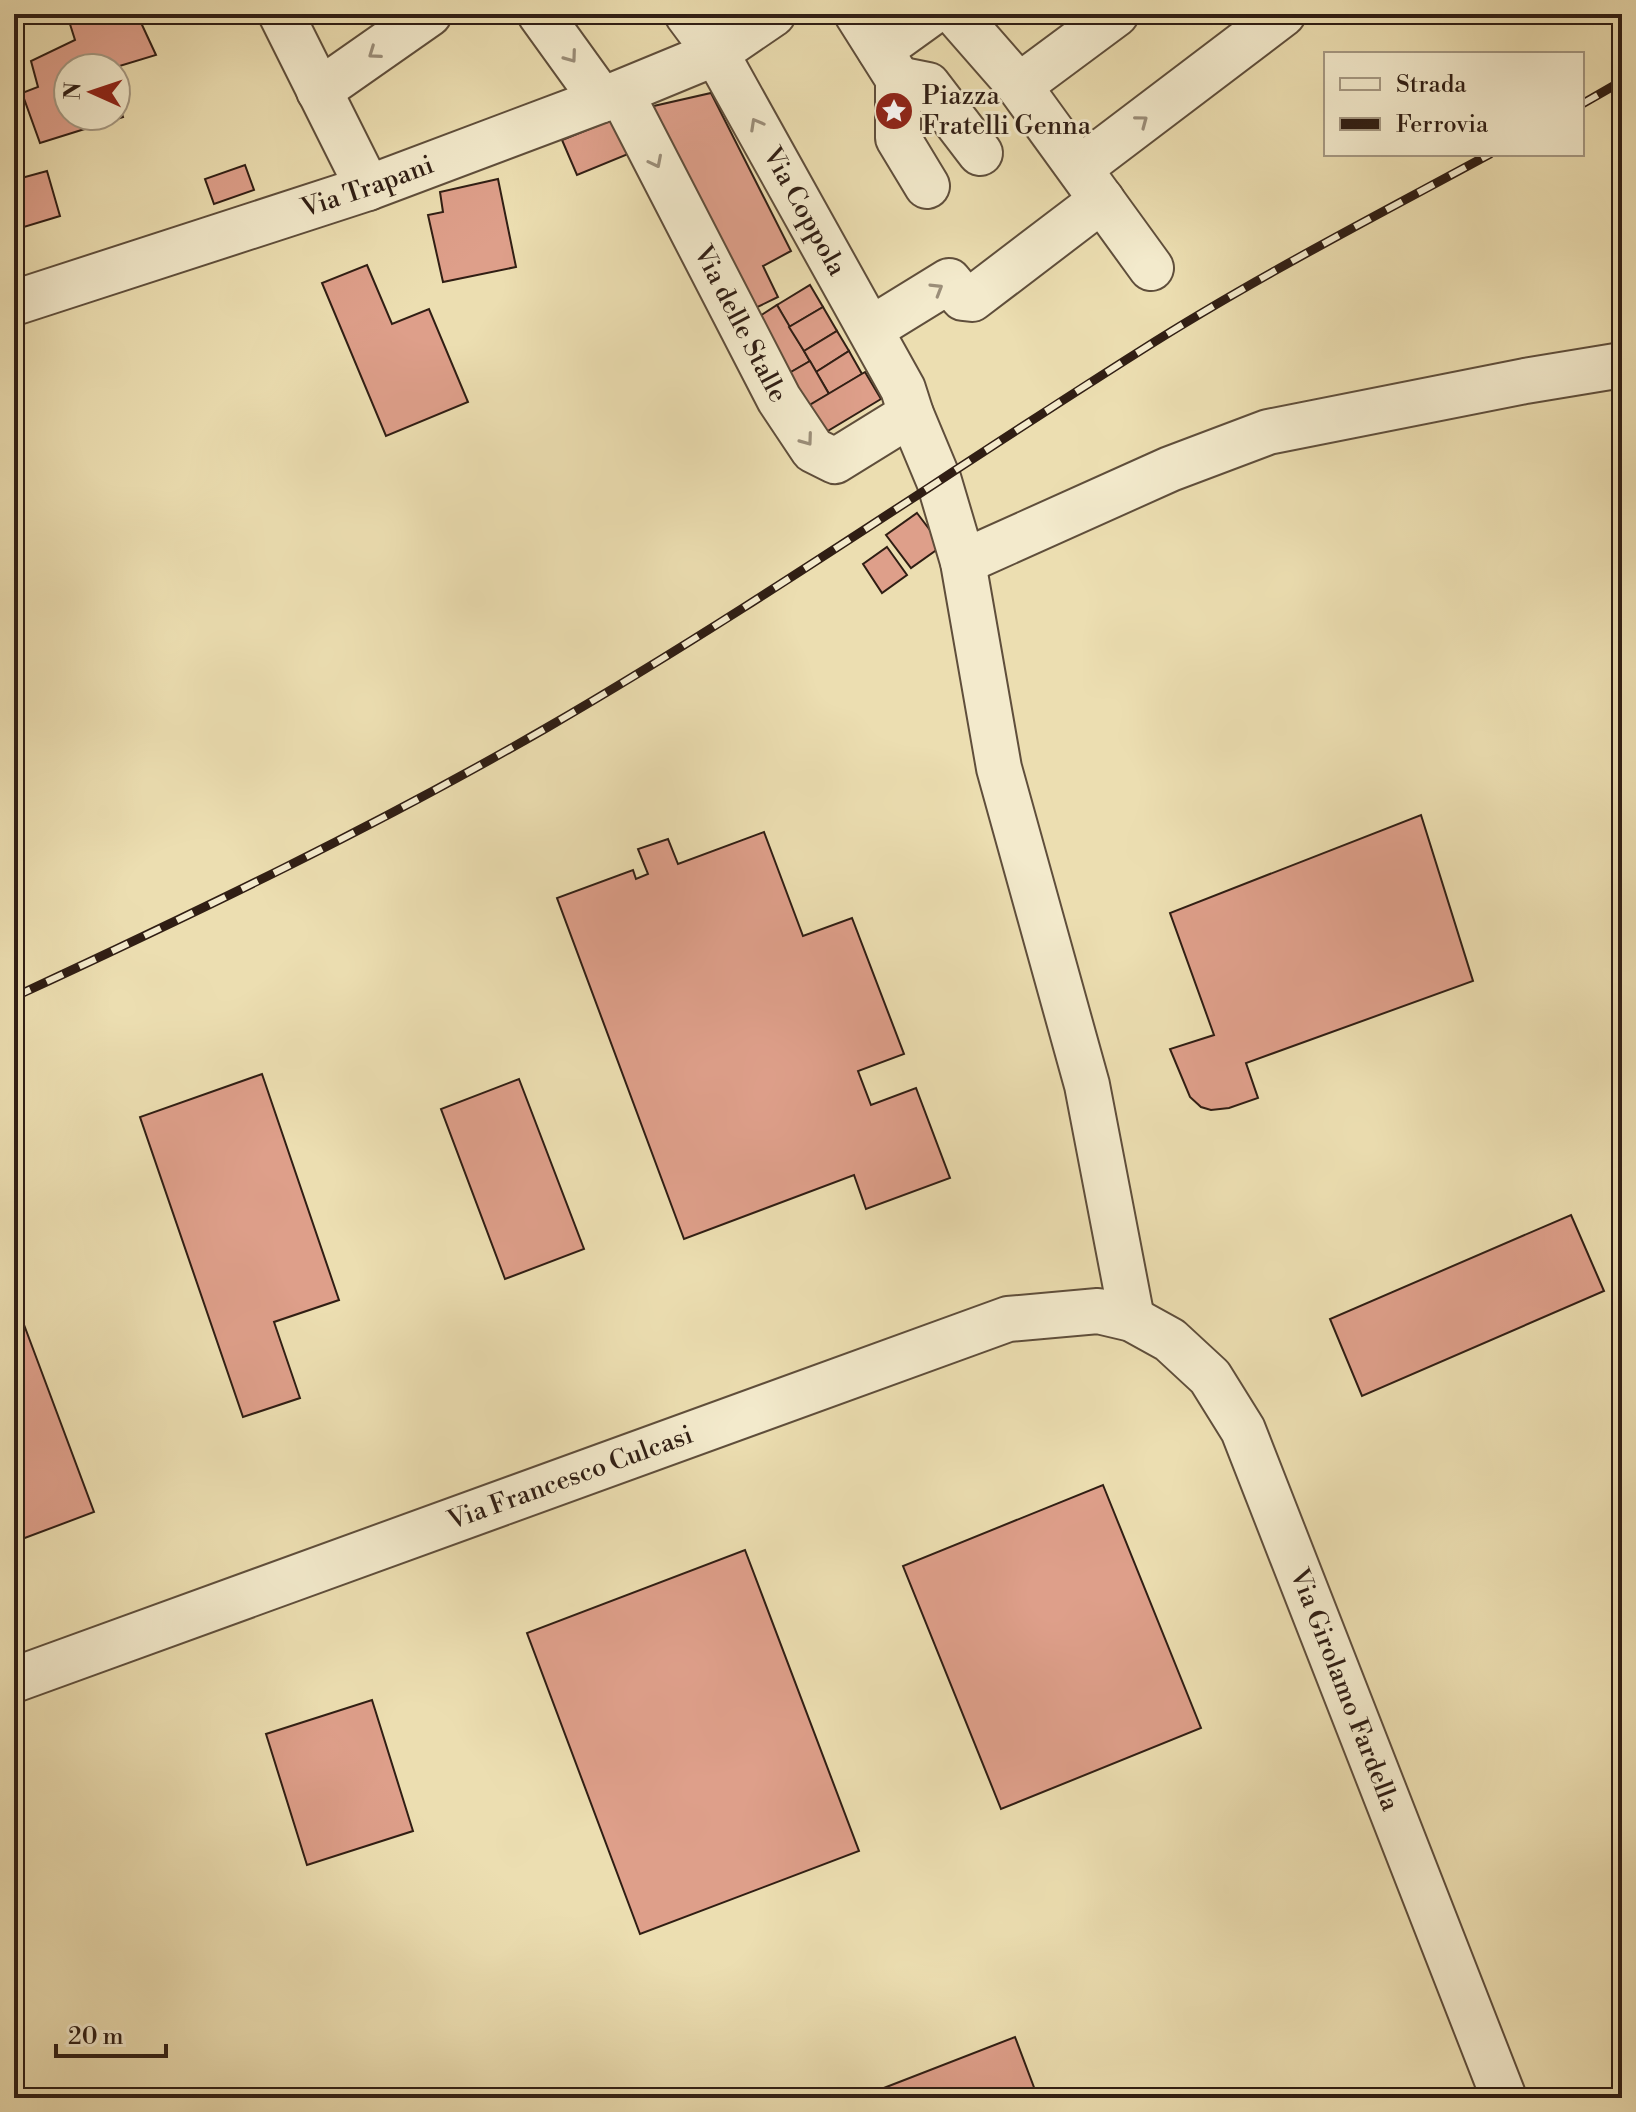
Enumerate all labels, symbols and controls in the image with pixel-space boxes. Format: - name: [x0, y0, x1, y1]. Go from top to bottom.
- one-way arrow: [368, 43, 383, 58]
- one-way arrow: [561, 48, 576, 63]
- north arrow: [52, 52, 132, 132]
- legend: [1324, 52, 1584, 156]
- text: Strada: [1396, 70, 1467, 100]
- place label: Piazza Fratelli Genna: [922, 80, 1092, 142]
- text: N: [60, 81, 87, 100]
- place icon: Piazza Fratelli Genna: [873, 90, 915, 132]
- text: Ferrovia: [1396, 110, 1489, 140]
- one-way arrow: [1133, 117, 1148, 131]
- one-way arrow: [750, 118, 766, 133]
- street label: Via Coppola: [755, 141, 853, 282]
- street label: Via Trapani: [296, 149, 438, 225]
- one-way arrow: [647, 154, 662, 169]
- street label: Via delle Stalle: [686, 239, 794, 408]
- one-way arrow: [928, 283, 943, 298]
- one-way arrow: [797, 431, 812, 445]
- street label: Via Francesco Culcasi: [443, 1419, 697, 1537]
- street label: Via Girolamo Fardella: [1282, 1563, 1407, 1816]
- scale bar: [56, 2008, 166, 2058]
- text: 20 m: [68, 2022, 124, 2052]

